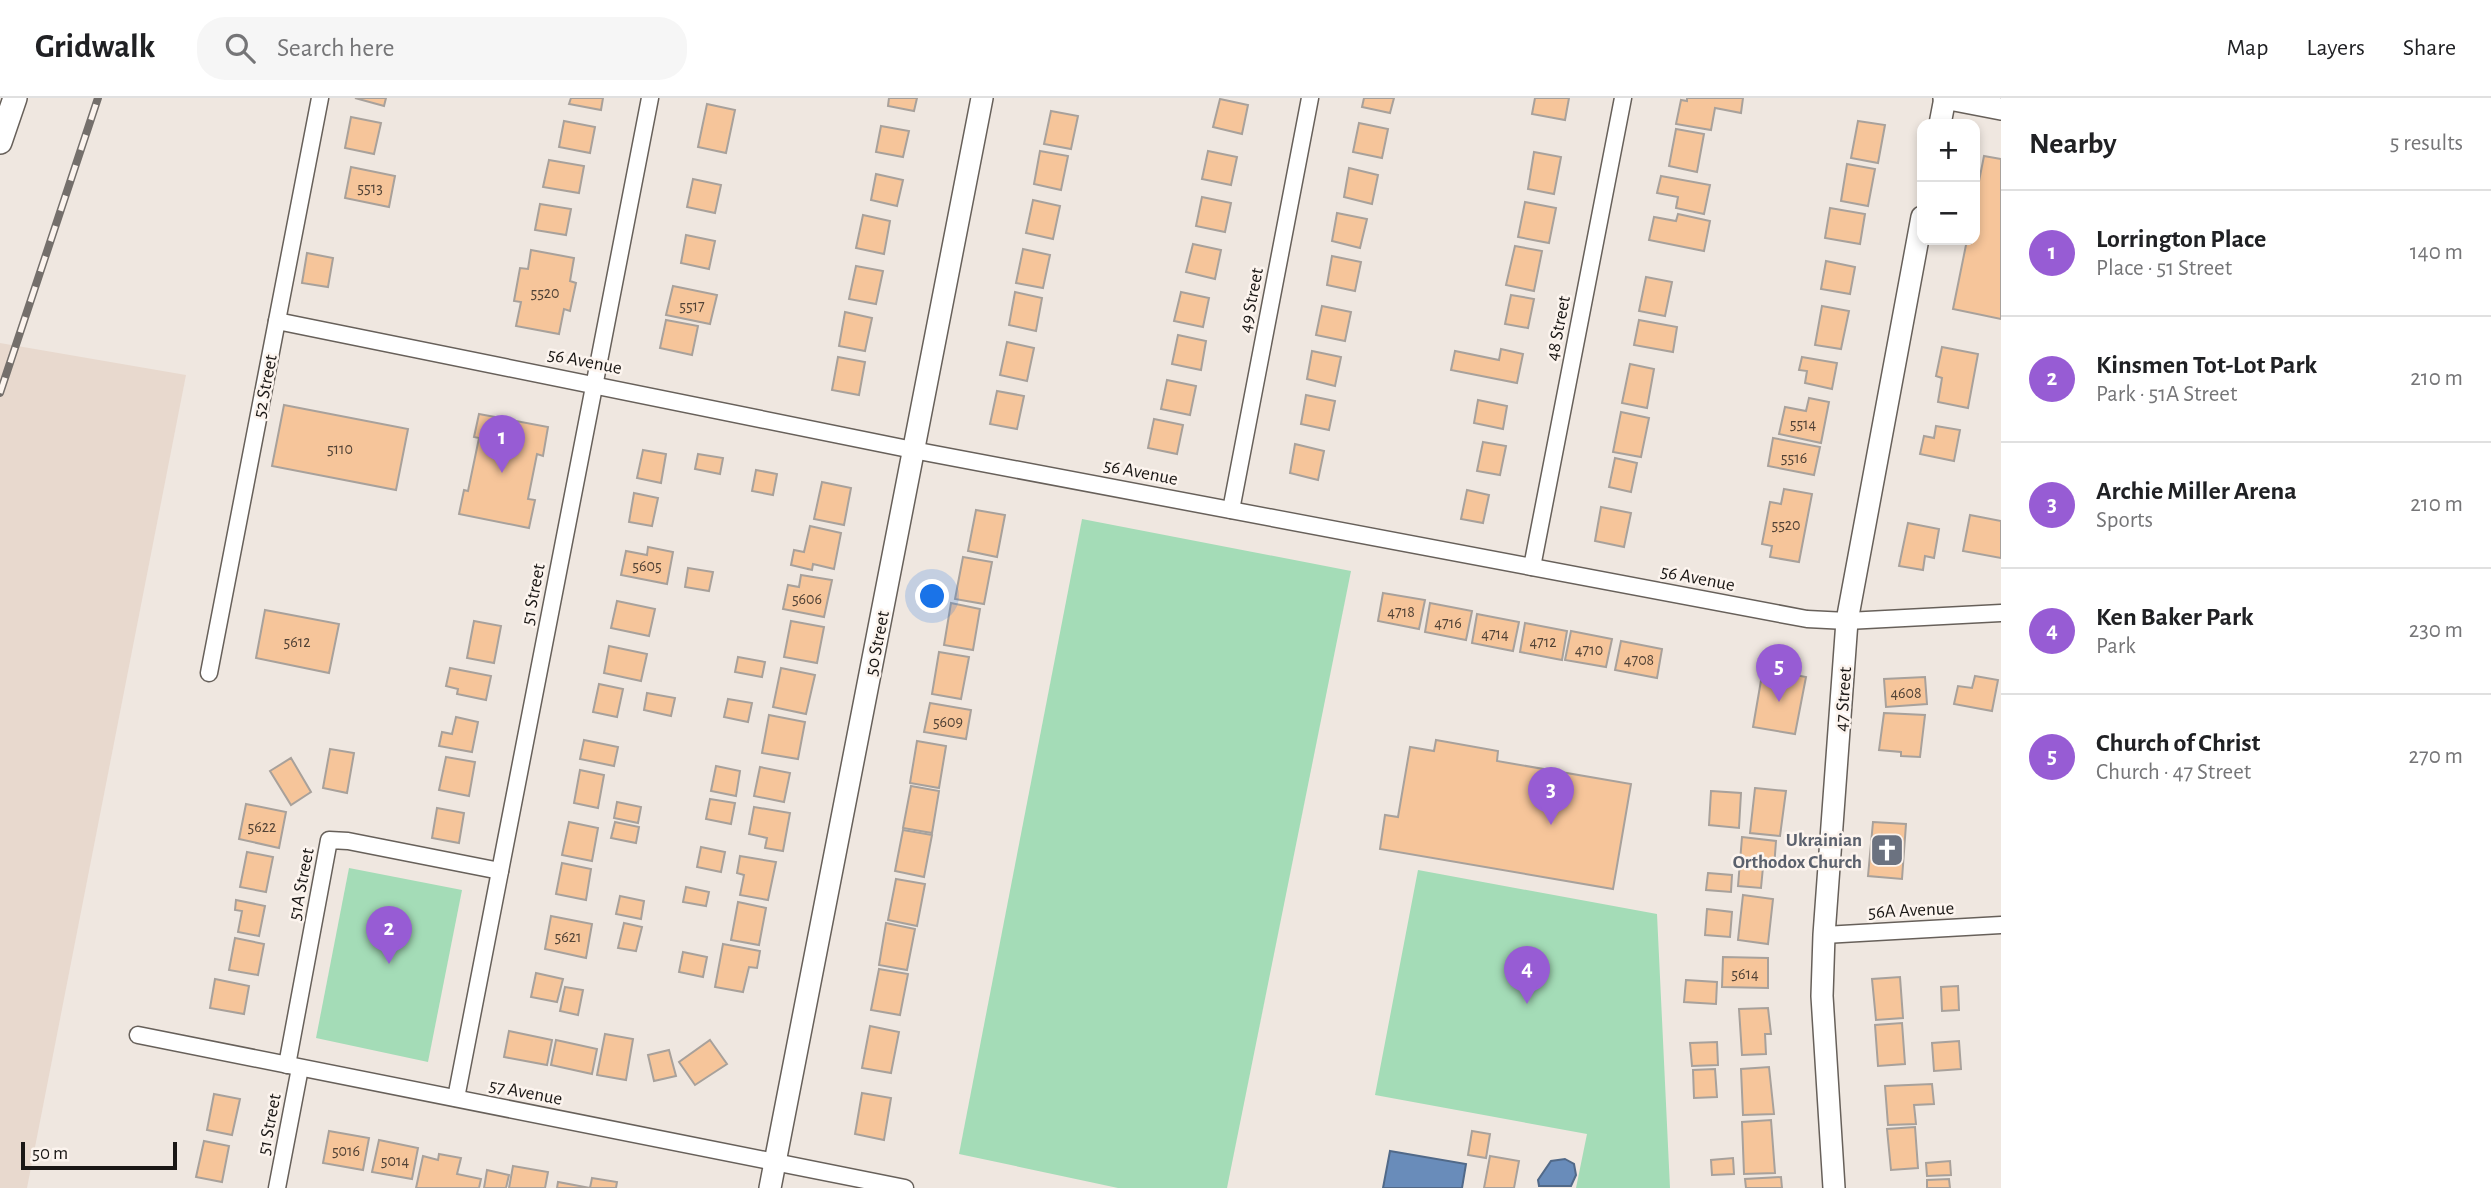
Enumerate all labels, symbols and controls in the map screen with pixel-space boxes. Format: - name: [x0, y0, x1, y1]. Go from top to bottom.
- search box: [197, 17, 687, 80]
- icon: search: [221, 29, 259, 67]
- text: Gridwalk: [35, 31, 155, 64]
- text: Search here: [277, 35, 395, 61]
- text: Map: [2226, 36, 2268, 60]
- text: Layers: [2306, 36, 2365, 60]
- text: Share: [2403, 36, 2456, 60]
- map controls: [1917, 119, 1980, 245]
- button: +: [1917, 119, 1980, 182]
- text: Nearby: [2029, 129, 2117, 159]
- text: 5 results: [2390, 132, 2463, 155]
- house number: 5513: [357, 180, 383, 196]
- button: −: [1917, 182, 1980, 245]
- text: Lorrington Place: [2096, 226, 2266, 252]
- text: 1: [2048, 241, 2056, 264]
- text: 140 m: [2410, 241, 2463, 264]
- text: Place · 51 Street: [2096, 257, 2232, 280]
- street label: 49 Street: [1236, 266, 1267, 334]
- house number: 5520: [530, 285, 560, 301]
- street label: 48 Street: [1543, 294, 1574, 363]
- house number: 5517: [679, 298, 705, 314]
- street label: 56 Avenue: [546, 345, 624, 378]
- text: Kinsmen Tot-Lot Park: [2096, 352, 2317, 378]
- street label: 52 Street: [250, 353, 281, 420]
- text: 2: [2047, 367, 2057, 390]
- text: 210 m: [2410, 367, 2463, 390]
- text: Park · 51A Street: [2096, 383, 2237, 406]
- pin: 1: [479, 415, 525, 473]
- house number: 5514: [1790, 416, 1817, 432]
- house number: 5110: [327, 441, 353, 457]
- house number: 5516: [1781, 450, 1807, 466]
- street label: 56 Avenue: [1102, 456, 1180, 489]
- text: Archie Miller Arena: [2096, 478, 2297, 504]
- text: 3: [2047, 493, 2057, 516]
- text: 210 m: [2410, 493, 2463, 516]
- text: Sports: [2096, 509, 2153, 532]
- house number: 5520: [1771, 517, 1801, 533]
- house number: 5605: [632, 558, 662, 574]
- street label: 51 Street: [518, 562, 549, 627]
- street label: 56 Avenue: [1659, 562, 1737, 595]
- your location: [915, 579, 949, 613]
- house number: 5606: [792, 591, 822, 607]
- house number: 4718: [1387, 604, 1415, 620]
- text: Ken Baker Park: [2096, 604, 2254, 630]
- street label: 50 Street: [862, 609, 893, 677]
- house number: 4716: [1434, 615, 1462, 631]
- text: 4: [2046, 619, 2058, 642]
- text: 230 m: [2409, 619, 2463, 642]
- house number: 4714: [1481, 626, 1509, 642]
- house number: 5612: [284, 634, 311, 650]
- house number: 4712: [1529, 634, 1557, 650]
- text: Park: [2096, 635, 2136, 658]
- house number: 4710: [1575, 642, 1603, 658]
- pin: 5: [1756, 644, 1802, 702]
- house number: 4708: [1624, 652, 1654, 668]
- street label: 47 Street: [1832, 666, 1855, 732]
- house number: 4608: [1890, 685, 1922, 701]
- house number: 5609: [933, 714, 963, 730]
- text: Church of Christ: [2096, 730, 2260, 756]
- text: 5: [2047, 745, 2057, 768]
- text: 270 m: [2409, 745, 2463, 768]
- text: Church · 47 Street: [2096, 761, 2251, 784]
- pin: 3: [1528, 767, 1574, 825]
- house number: 5622: [248, 819, 276, 835]
- place label: Ukrainian Orthodox Church: [1733, 831, 1862, 872]
- church icon: Ukrainian Orthodox Church: [1868, 831, 1906, 869]
- street label: 51A Street: [285, 846, 318, 922]
- street label: 56A Avenue: [1867, 899, 1955, 922]
- pin: 2: [366, 906, 412, 964]
- house number: 5621: [555, 929, 582, 945]
- pin: 4: [1504, 946, 1550, 1004]
- house number: 5614: [1731, 966, 1759, 982]
- street label: 57 Avenue: [487, 1076, 564, 1109]
- street label: 51 Street: [254, 1092, 285, 1157]
- scale bar: [21, 1139, 177, 1171]
- house number: 5016: [332, 1143, 360, 1159]
- text: 50 m: [32, 1144, 68, 1163]
- house number: 5014: [381, 1153, 409, 1169]

